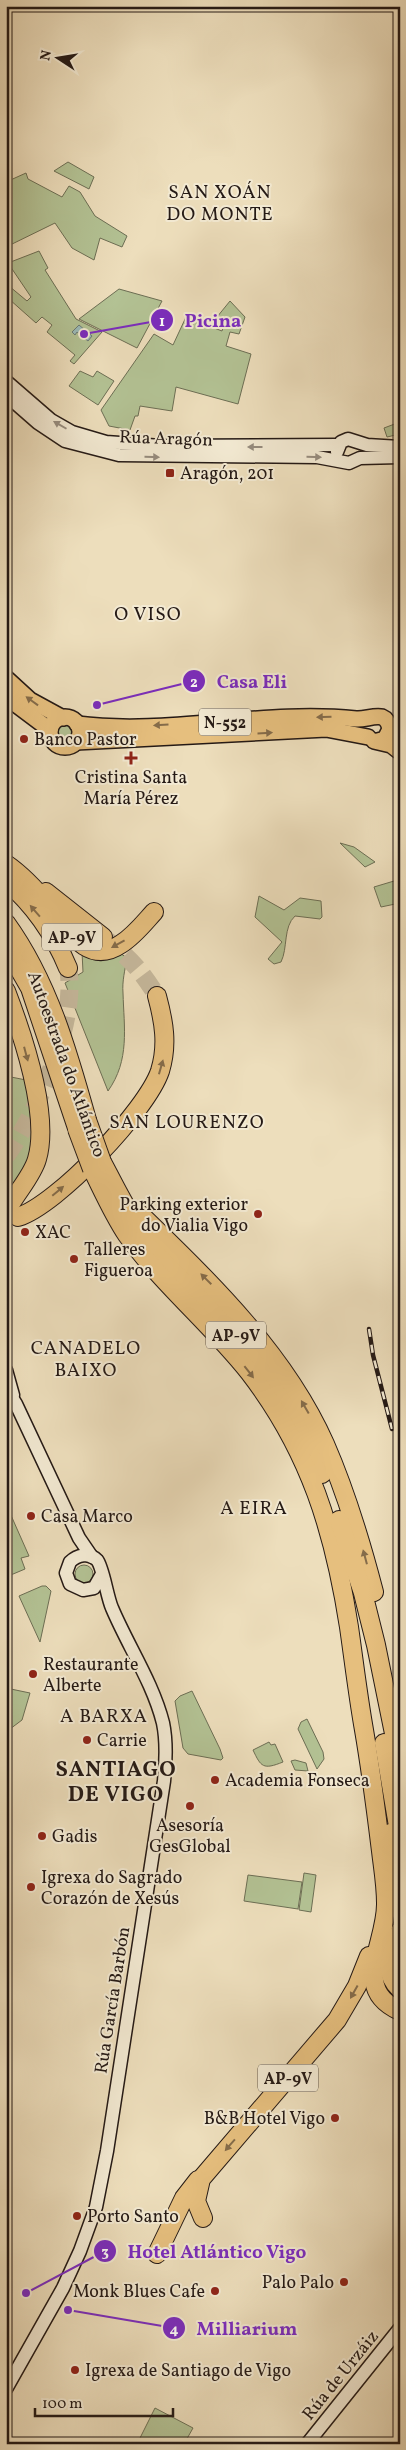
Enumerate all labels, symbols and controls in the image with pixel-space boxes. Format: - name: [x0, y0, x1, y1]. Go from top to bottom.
- north arrow: [32, 32, 82, 82]
- text: N: [36, 49, 57, 63]
- district label: SAN XOÁN DO MONTE: [166, 180, 274, 228]
- callout: Picina: [150, 303, 252, 337]
- text: Picina: [184, 309, 242, 335]
- text: 1: [159, 312, 165, 333]
- one-way arrow: [54, 421, 67, 430]
- street label: Rúa Aragón: [119, 425, 213, 454]
- one-way arrow: [246, 443, 262, 451]
- one-way arrow: [144, 453, 160, 461]
- one-way arrow: [307, 453, 323, 461]
- place label: Aragón, 201: [180, 462, 274, 487]
- marker: Aragón, 201: [164, 467, 176, 479]
- district label: O VISO: [114, 602, 182, 628]
- callout: Casa Eli: [182, 664, 297, 698]
- text: Casa Eli: [217, 670, 288, 696]
- text: 2: [190, 673, 198, 694]
- one-way arrow: [26, 696, 39, 706]
- road number: N-552: [199, 709, 251, 736]
- one-way arrow: [315, 713, 331, 721]
- one-way arrow: [153, 722, 169, 730]
- place label: Banco Pastor: [34, 728, 137, 753]
- one-way arrow: [257, 728, 273, 736]
- marker: Banco Pastor: [18, 733, 30, 745]
- marker: Cristina Santa María Pérez: [125, 752, 137, 764]
- place label: Cristina Santa María Pérez: [75, 766, 187, 812]
- one-way arrow: [30, 904, 41, 917]
- road number: AP-9V: [42, 924, 102, 950]
- one-way arrow: [112, 940, 125, 949]
- street label: Autoestrada do Atlántico: [20, 968, 111, 1161]
- one-way arrow: [22, 1047, 30, 1062]
- one-way arrow: [157, 1059, 165, 1074]
- district label: SAN LOURENZO: [109, 1110, 265, 1136]
- one-way arrow: [52, 1185, 65, 1196]
- place label: Parking exterior do Vialia Vigo: [120, 1193, 248, 1239]
- marker: Parking exterior do Vialia Vigo: [252, 1208, 264, 1220]
- place label: XAC: [35, 1221, 71, 1246]
- marker: XAC: [19, 1226, 31, 1238]
- place label: Talleres Figueroa: [84, 1238, 153, 1284]
- marker: Talleres Figueroa: [68, 1253, 80, 1265]
- one-way arrow: [200, 1273, 212, 1285]
- road number: AP-9V: [206, 1322, 266, 1348]
- district label: CANADELO BAIXO: [31, 1336, 141, 1384]
- one-way arrow: [243, 1365, 254, 1378]
- one-way arrow: [301, 1400, 310, 1413]
- district label: A EIRA: [220, 1496, 288, 1522]
- place label: Casa Marco: [41, 1505, 133, 1530]
- marker: Casa Marco: [25, 1510, 37, 1522]
- one-way arrow: [360, 1550, 368, 1565]
- place label: Restaurante Alberte: [43, 1653, 139, 1699]
- marker: Restaurante Alberte: [27, 1668, 39, 1680]
- district label: A BARXA: [60, 1704, 148, 1730]
- place label: Carrie: [97, 1729, 147, 1754]
- marker: Carrie: [81, 1734, 93, 1746]
- district label: SANTIAGO DE VIGO: [55, 1755, 177, 1811]
- place label: Academia Fonseca: [225, 1769, 370, 1794]
- marker: Academia Fonseca: [209, 1774, 221, 1786]
- marker: Asesoría GesGlobal: [184, 1800, 196, 1812]
- place label: Asesoría GesGlobal: [149, 1814, 231, 1860]
- place label: Gadis: [52, 1825, 97, 1850]
- marker: Gadis: [36, 1830, 48, 1842]
- place label: Igrexa do Sagrado Corazón de Xesús: [41, 1866, 182, 1912]
- marker: Igrexa do Sagrado Corazón de Xesús: [25, 1881, 37, 1893]
- street label: Rúa García Barbón: [90, 1925, 137, 2076]
- one-way arrow: [350, 1985, 358, 1999]
- road number: AP-9V: [258, 2064, 318, 2092]
- place label: B&B Hotel Vigo: [204, 2107, 325, 2132]
- marker: B&B Hotel Vigo: [329, 2112, 341, 2124]
- one-way arrow: [224, 2138, 235, 2151]
- place label: Porto Santo: [87, 2205, 179, 2230]
- marker: Porto Santo: [71, 2210, 83, 2222]
- callout: Hotel Atlántico Vigo: [92, 2234, 317, 2268]
- text: Hotel Atlántico Vigo: [128, 2240, 307, 2266]
- text: 3: [101, 2242, 109, 2263]
- place label: Palo Palo: [262, 2271, 334, 2296]
- marker: Palo Palo: [338, 2276, 350, 2288]
- place label: Monk Blues Cafe: [73, 2280, 205, 2305]
- marker: Monk Blues Cafe: [209, 2285, 221, 2297]
- callout: Milliarium: [162, 2311, 308, 2345]
- text: Milliarium: [197, 2317, 297, 2343]
- text: 4: [169, 2320, 179, 2341]
- street label: Rúa de Urzáiz: [297, 2326, 385, 2426]
- place label: Igrexa de Santiago de Vigo: [85, 2359, 291, 2384]
- marker: Igrexa de Santiago de Vigo: [69, 2364, 81, 2376]
- scale bar: [35, 2385, 172, 2417]
- text: 100 m: [42, 2394, 82, 2415]

